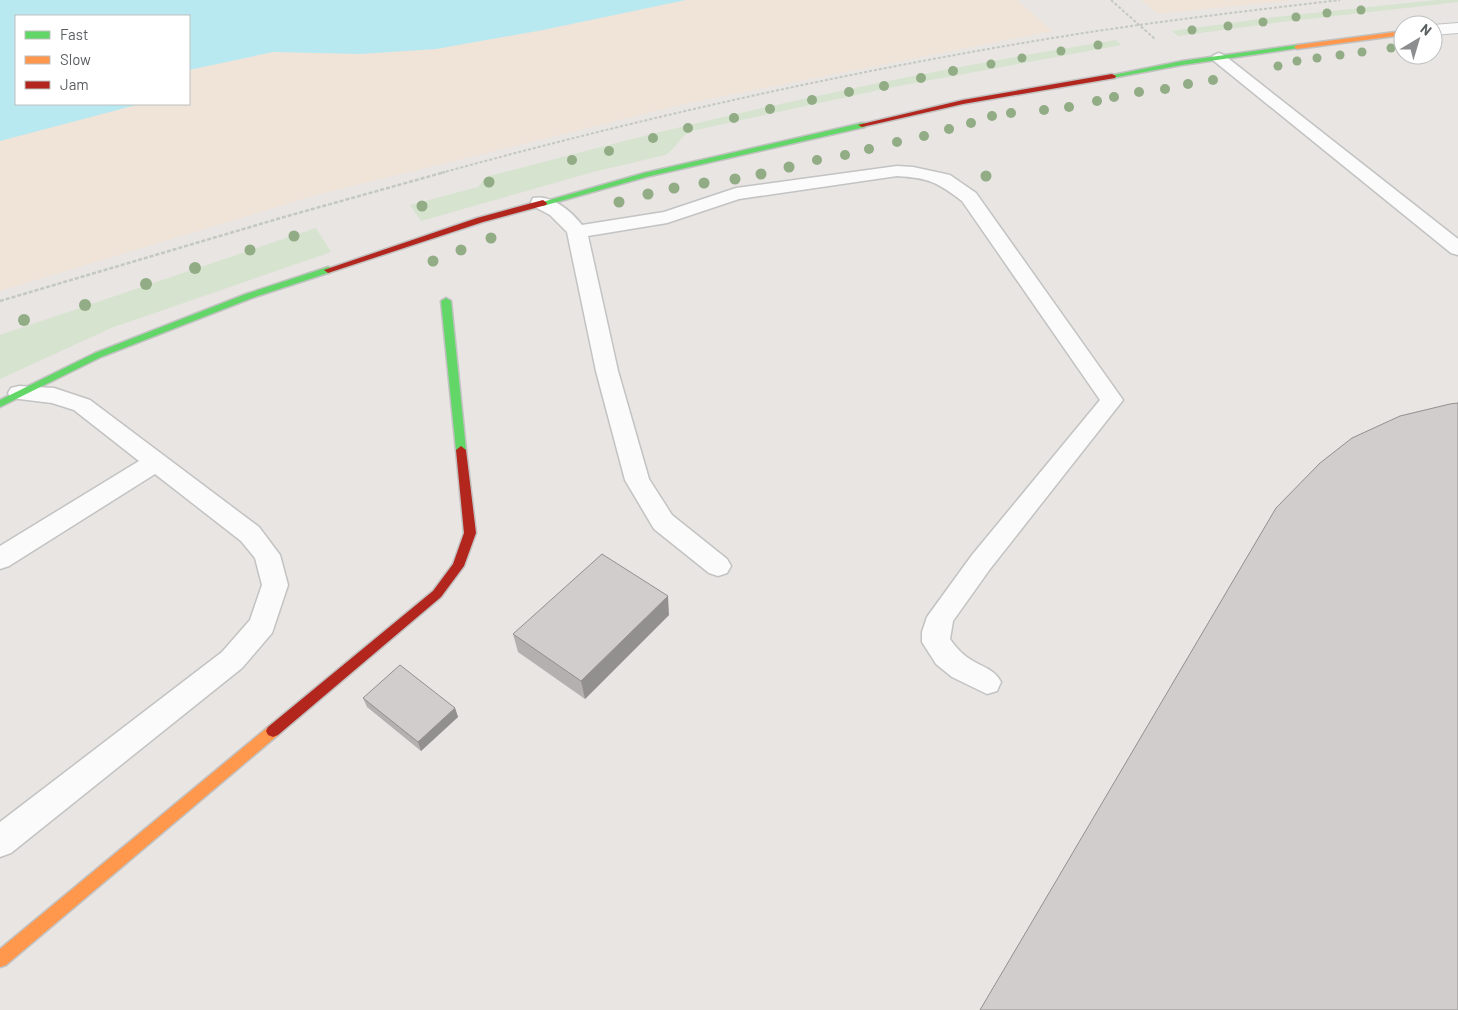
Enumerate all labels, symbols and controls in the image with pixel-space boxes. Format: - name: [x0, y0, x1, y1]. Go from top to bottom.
- legend: [15, 15, 190, 105]
- north arrow: [1393, 15, 1443, 65]
- text: N: [1417, 20, 1435, 39]
- text: Fast: [60, 25, 88, 43]
- text: Slow: [60, 50, 91, 68]
- text: Jam: [60, 75, 89, 93]

